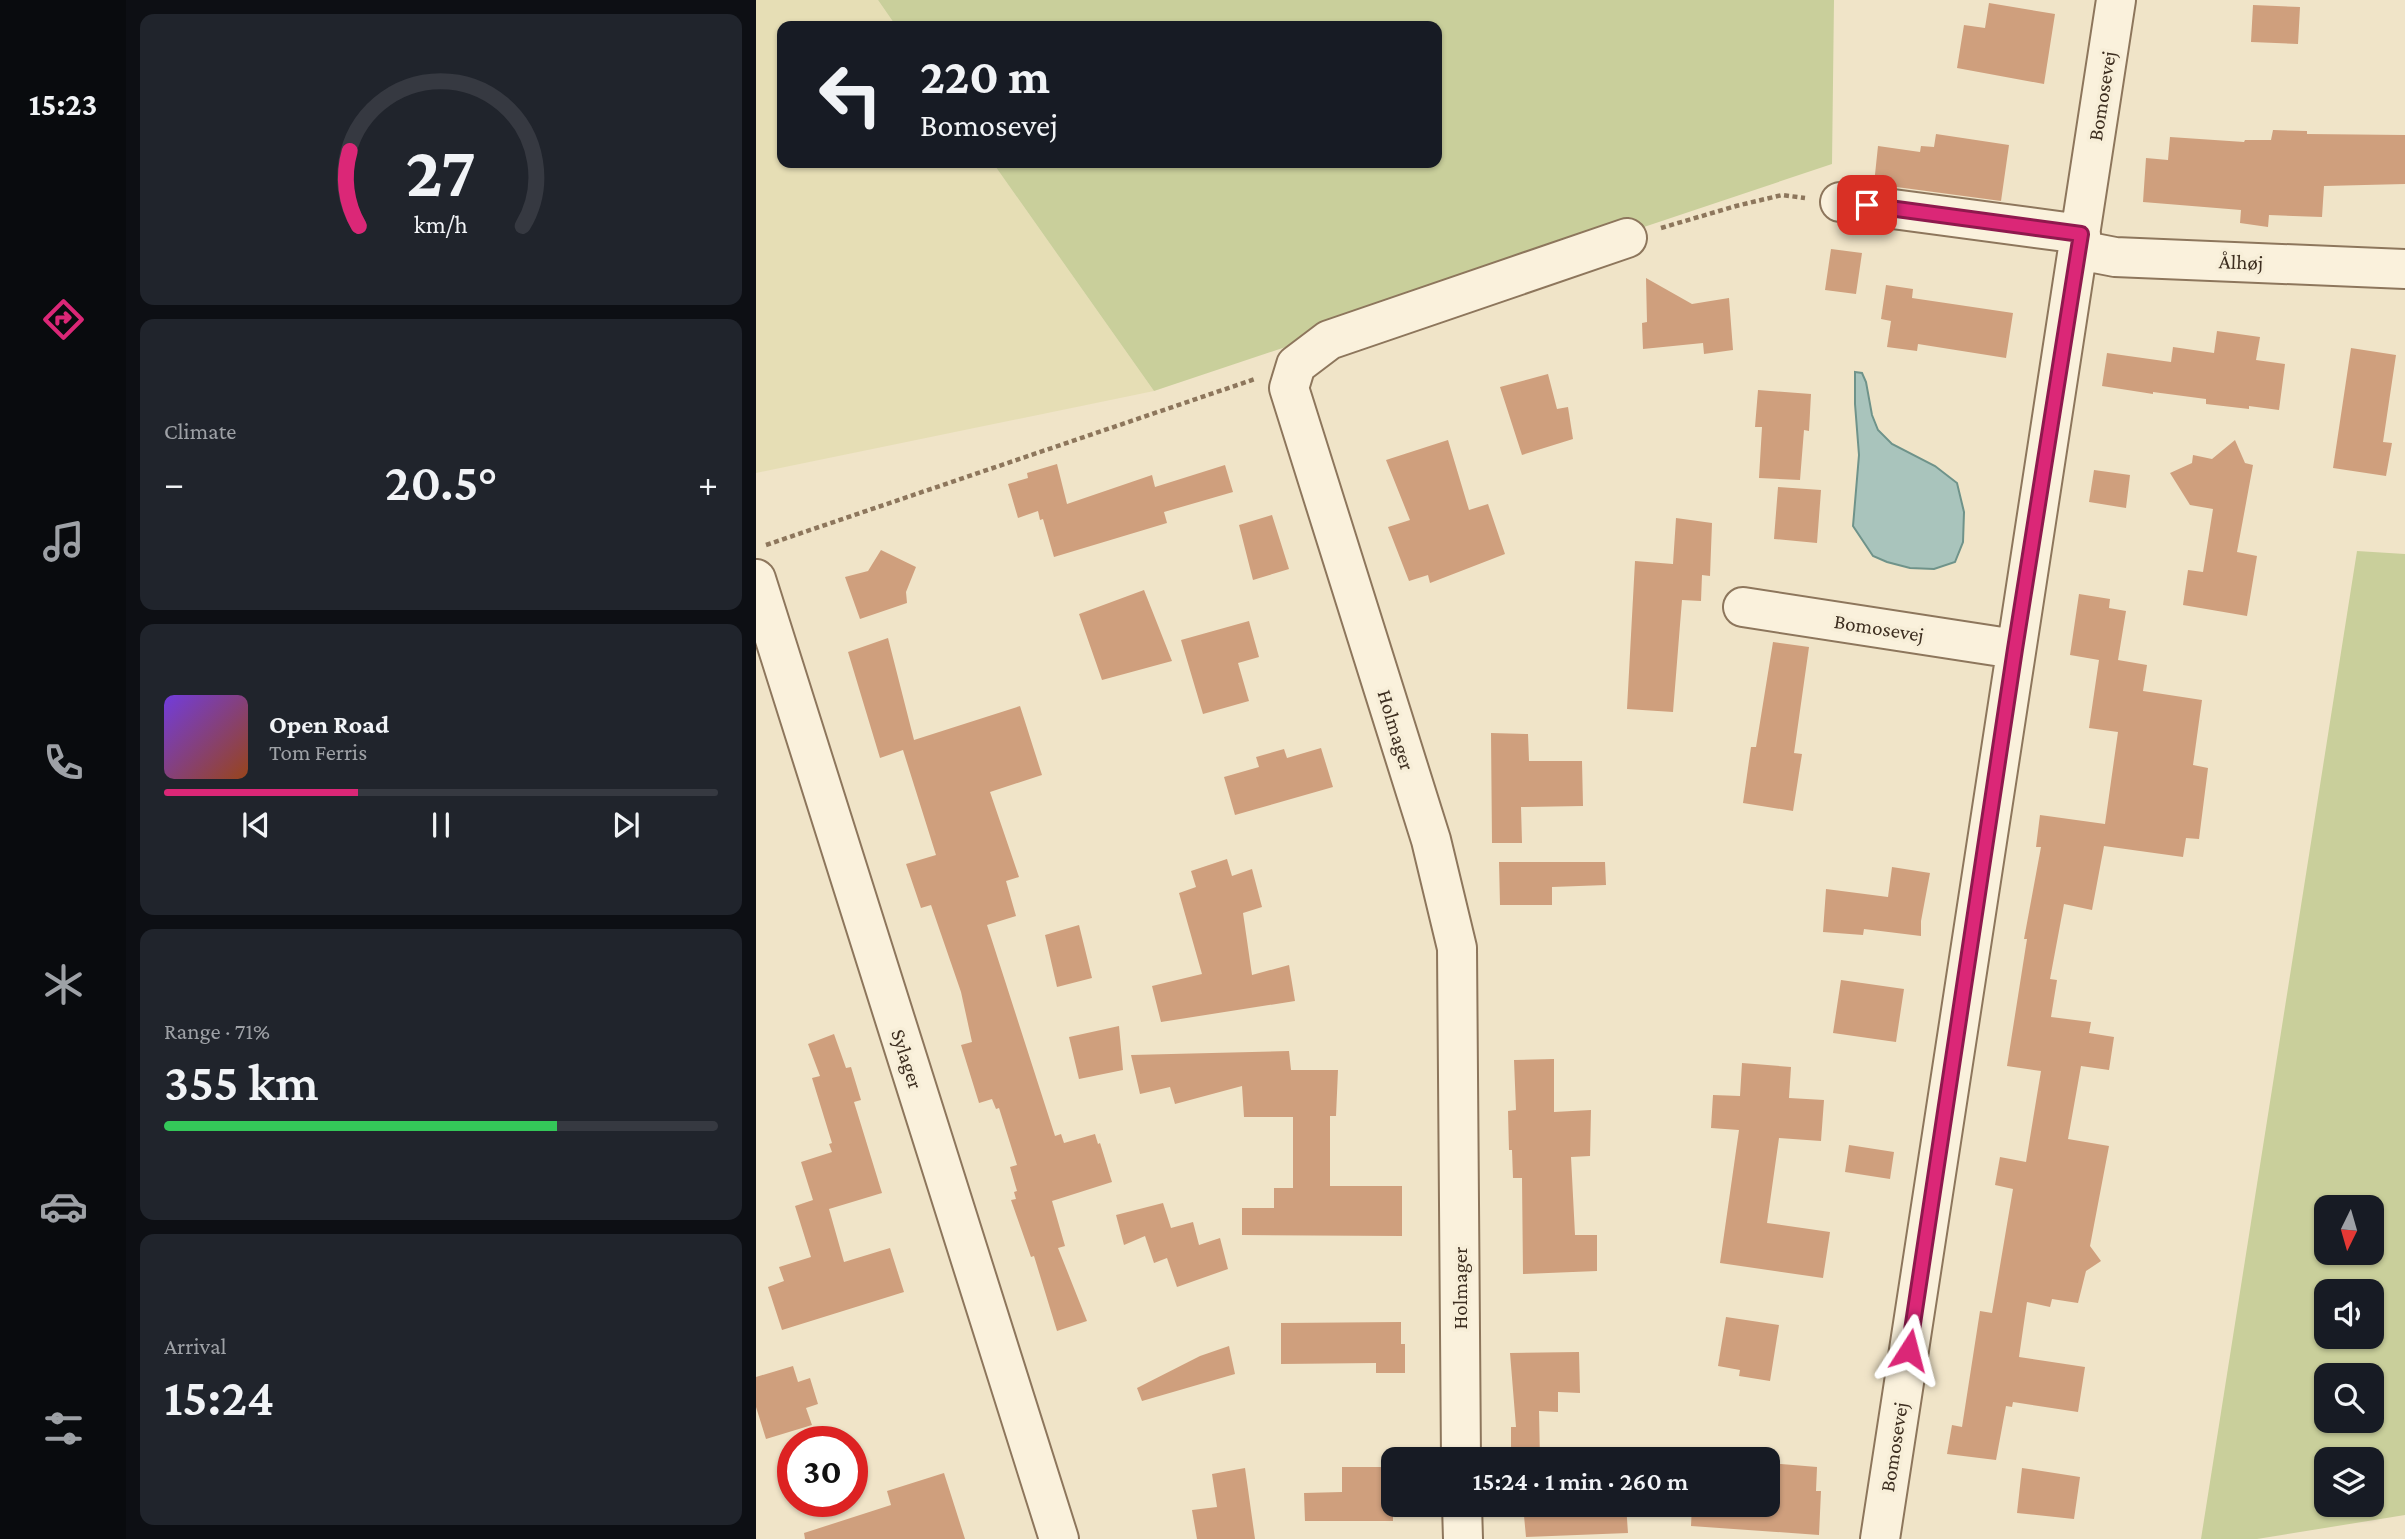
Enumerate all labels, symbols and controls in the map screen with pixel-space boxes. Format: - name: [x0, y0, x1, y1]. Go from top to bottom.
- icon: left: [805, 49, 896, 140]
- text: 220 m: [920, 49, 1050, 104]
- street label: Bomosevej: [2083, 49, 2121, 143]
- text: 15:23: [29, 86, 97, 122]
- text: Bomosevej: [920, 107, 1058, 143]
- text: 27: [406, 131, 476, 212]
- pin: [1837, 175, 1897, 235]
- icon: arrive: [1848, 186, 1886, 224]
- text: km/h: [414, 210, 468, 237]
- street label: Ålhøj: [2218, 249, 2264, 275]
- icon: directions: [39, 295, 88, 344]
- text: Climate: [164, 418, 236, 444]
- text: 20.5°: [385, 453, 497, 511]
- text: −: [164, 462, 184, 504]
- text: +: [698, 462, 718, 504]
- icon: music: [39, 517, 88, 566]
- street label: Bomosevej: [1832, 609, 1926, 647]
- street label: Holmager: [1372, 687, 1420, 774]
- text: Open Road: [269, 710, 389, 739]
- icon: phone: [39, 738, 88, 787]
- text: Tom Ferris: [269, 739, 367, 765]
- icon: previous: [237, 806, 275, 844]
- icon: pause: [422, 806, 460, 844]
- icon: next: [607, 806, 645, 844]
- icon: climate: [39, 960, 88, 1009]
- text: Range · 71%: [164, 1018, 270, 1044]
- street label: Sylager: [886, 1026, 928, 1092]
- text: 355 km: [164, 1053, 319, 1111]
- icon: car: [39, 1182, 88, 1231]
- north arrow: [2314, 1195, 2384, 1265]
- map controls: [2314, 1195, 2384, 1517]
- street label: Holmager: [1448, 1246, 1472, 1330]
- button: sound: [2314, 1279, 2384, 1349]
- position arrow: [1872, 1313, 1946, 1387]
- text: Arrival: [164, 1333, 227, 1359]
- button: search: [2314, 1363, 2384, 1433]
- text: 15:24: [164, 1368, 274, 1426]
- street label: Bomosevej: [1875, 1400, 1913, 1494]
- icon: filters: [39, 1404, 88, 1453]
- speed limit sign: 30: [777, 1426, 868, 1517]
- button: layers: [2314, 1447, 2384, 1517]
- text: 15:24 · 1 min · 260 m: [1473, 1467, 1688, 1496]

